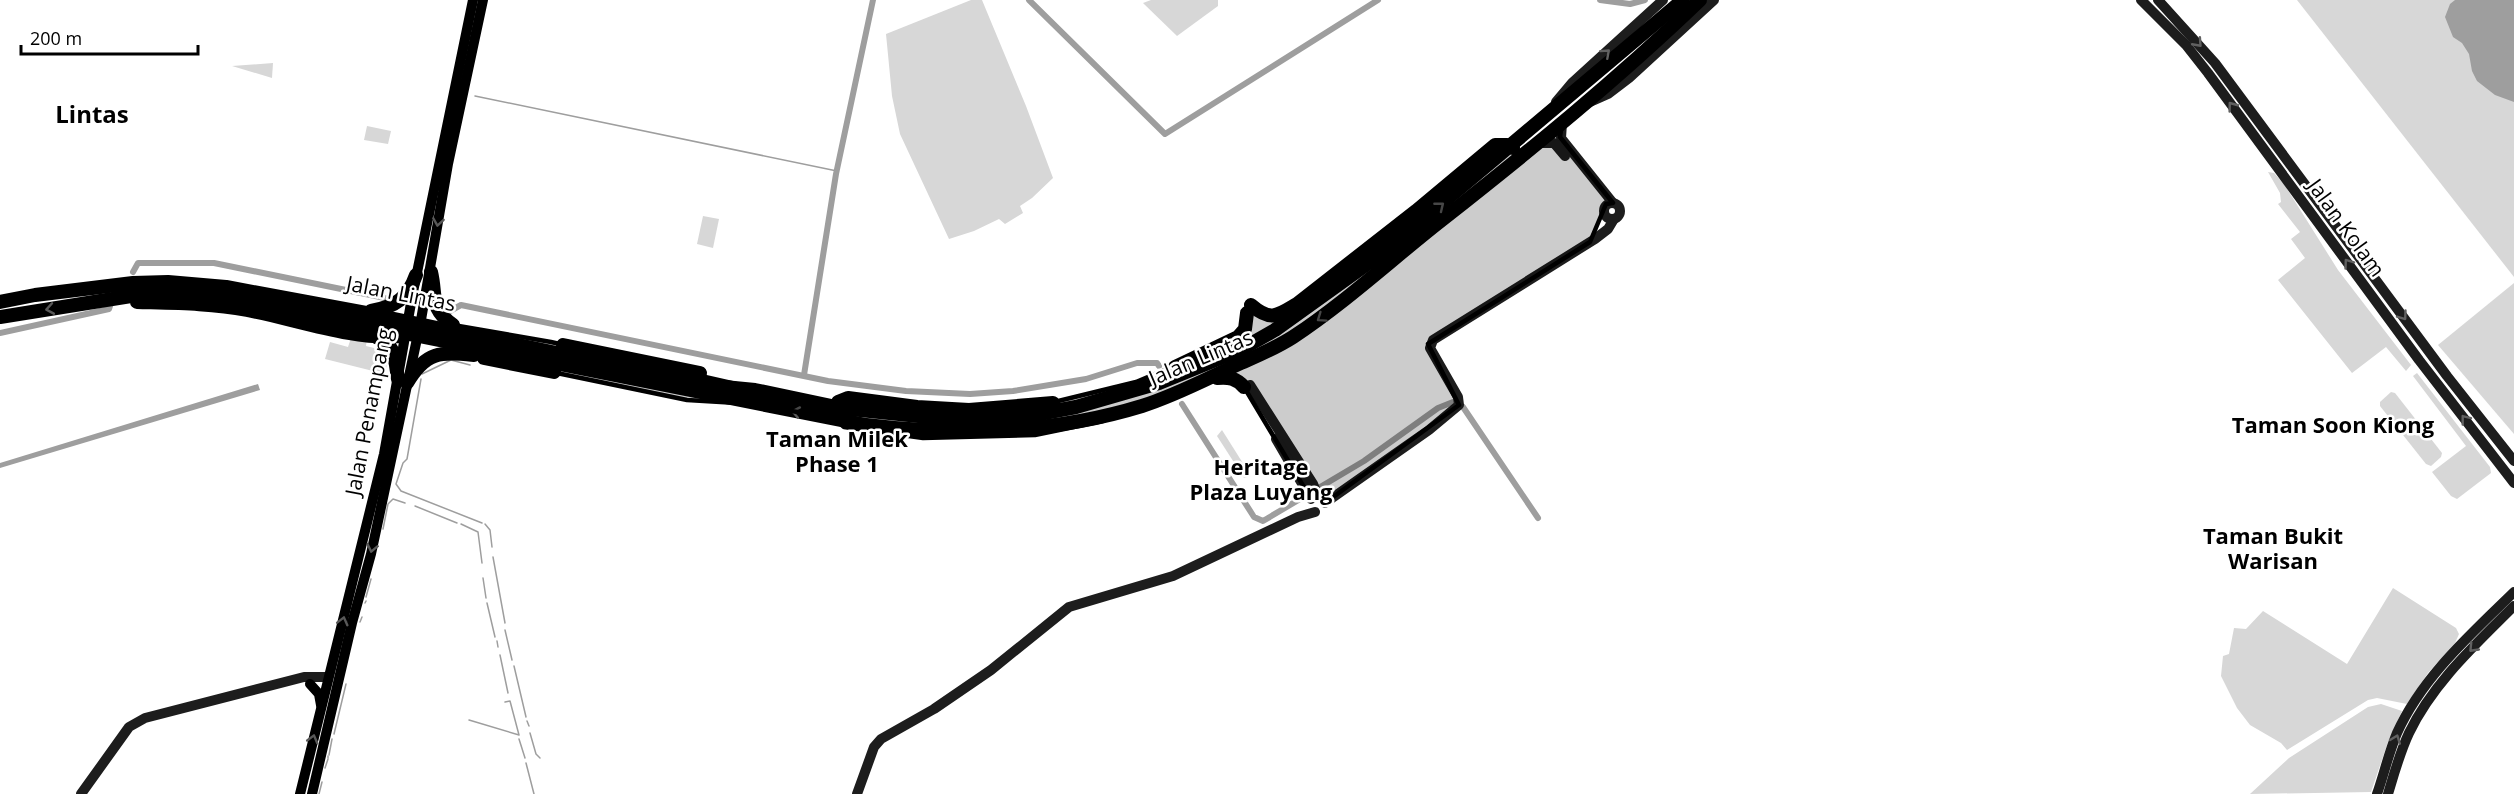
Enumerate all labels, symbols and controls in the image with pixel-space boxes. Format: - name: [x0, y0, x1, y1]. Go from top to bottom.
- scale bar: [21, 18, 198, 56]
- text: 200 m: [30, 26, 82, 50]
- one-way arrow: [2191, 36, 2202, 46]
- one-way arrow: [1599, 49, 1610, 60]
- district label: Lintas: [55, 97, 129, 130]
- one-way arrow: [2229, 101, 2240, 112]
- street label: Jalan Kolam: [2301, 171, 2392, 282]
- one-way arrow: [1433, 203, 1444, 214]
- one-way arrow: [433, 217, 445, 226]
- one-way arrow: [2344, 258, 2355, 269]
- street label: Jalan Lintas: [342, 268, 458, 317]
- one-way arrow: [46, 302, 56, 315]
- one-way arrow: [2396, 310, 2407, 321]
- one-way arrow: [1316, 311, 1327, 322]
- street label: Jalan Lintas: [1142, 323, 1257, 392]
- street label: Jalan Penampang: [338, 326, 398, 500]
- one-way arrow: [792, 406, 802, 419]
- district label: Taman Soon Kiong: [2232, 409, 2435, 439]
- one-way arrow: [2461, 415, 2472, 426]
- district label: Taman Milek Phase 1: [766, 423, 908, 478]
- district label: Heritage Plaza Luyang: [1189, 451, 1333, 506]
- district label: Taman Bukit Warisan: [2203, 520, 2343, 575]
- one-way arrow: [367, 542, 380, 552]
- one-way arrow: [335, 616, 348, 626]
- one-way arrow: [2469, 641, 2480, 651]
- one-way arrow: [306, 734, 318, 745]
- one-way arrow: [2388, 734, 2401, 744]

